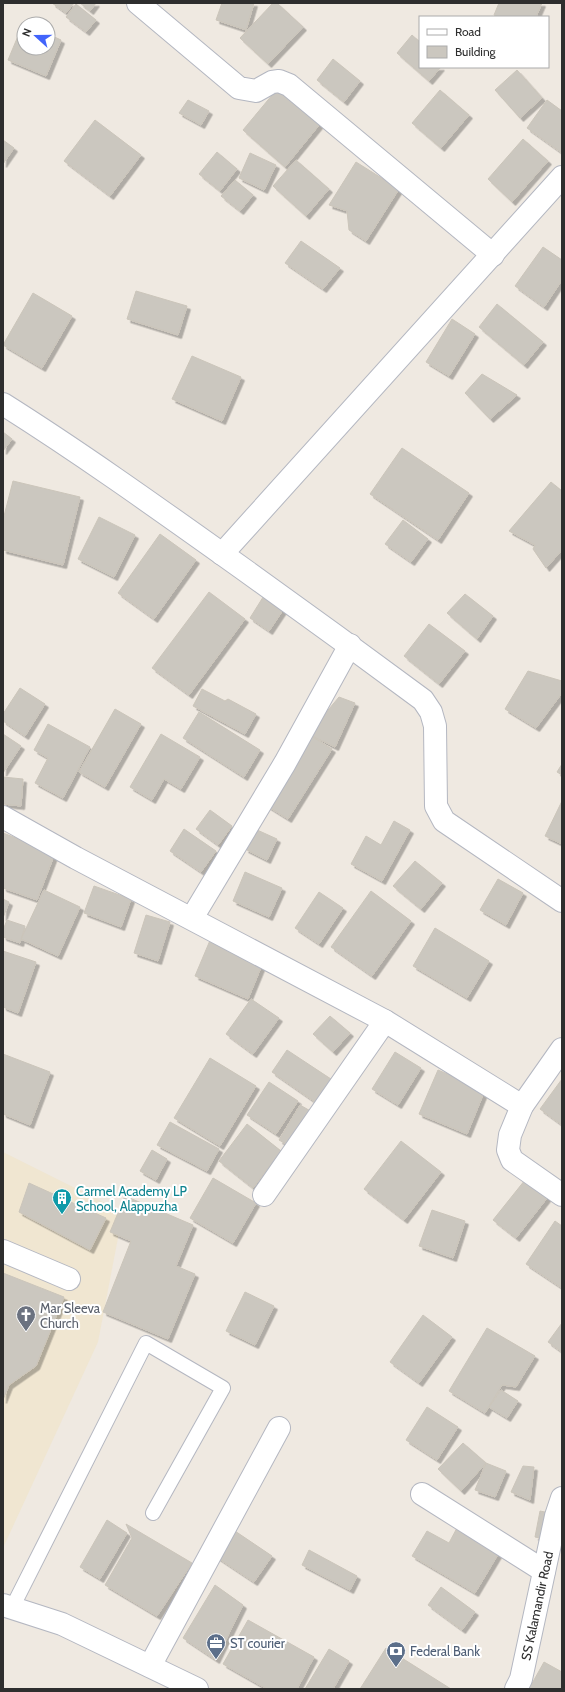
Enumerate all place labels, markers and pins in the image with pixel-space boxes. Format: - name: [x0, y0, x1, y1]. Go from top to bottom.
- place label: Carmel Academy LP School, Alappuzha: [76, 1183, 188, 1214]
- building icon: Carmel Academy LP School, Alappuzha: [51, 1187, 73, 1215]
- place label: Mar Sleeva Church: [40, 1300, 101, 1331]
- church icon: Mar Sleeva Church: [15, 1304, 37, 1332]
- office icon: ST courier: [205, 1632, 227, 1660]
- place label: ST courier: [230, 1635, 286, 1651]
- bank icon: Federal Bank: [385, 1640, 407, 1668]
- place label: Federal Bank: [410, 1643, 480, 1659]

